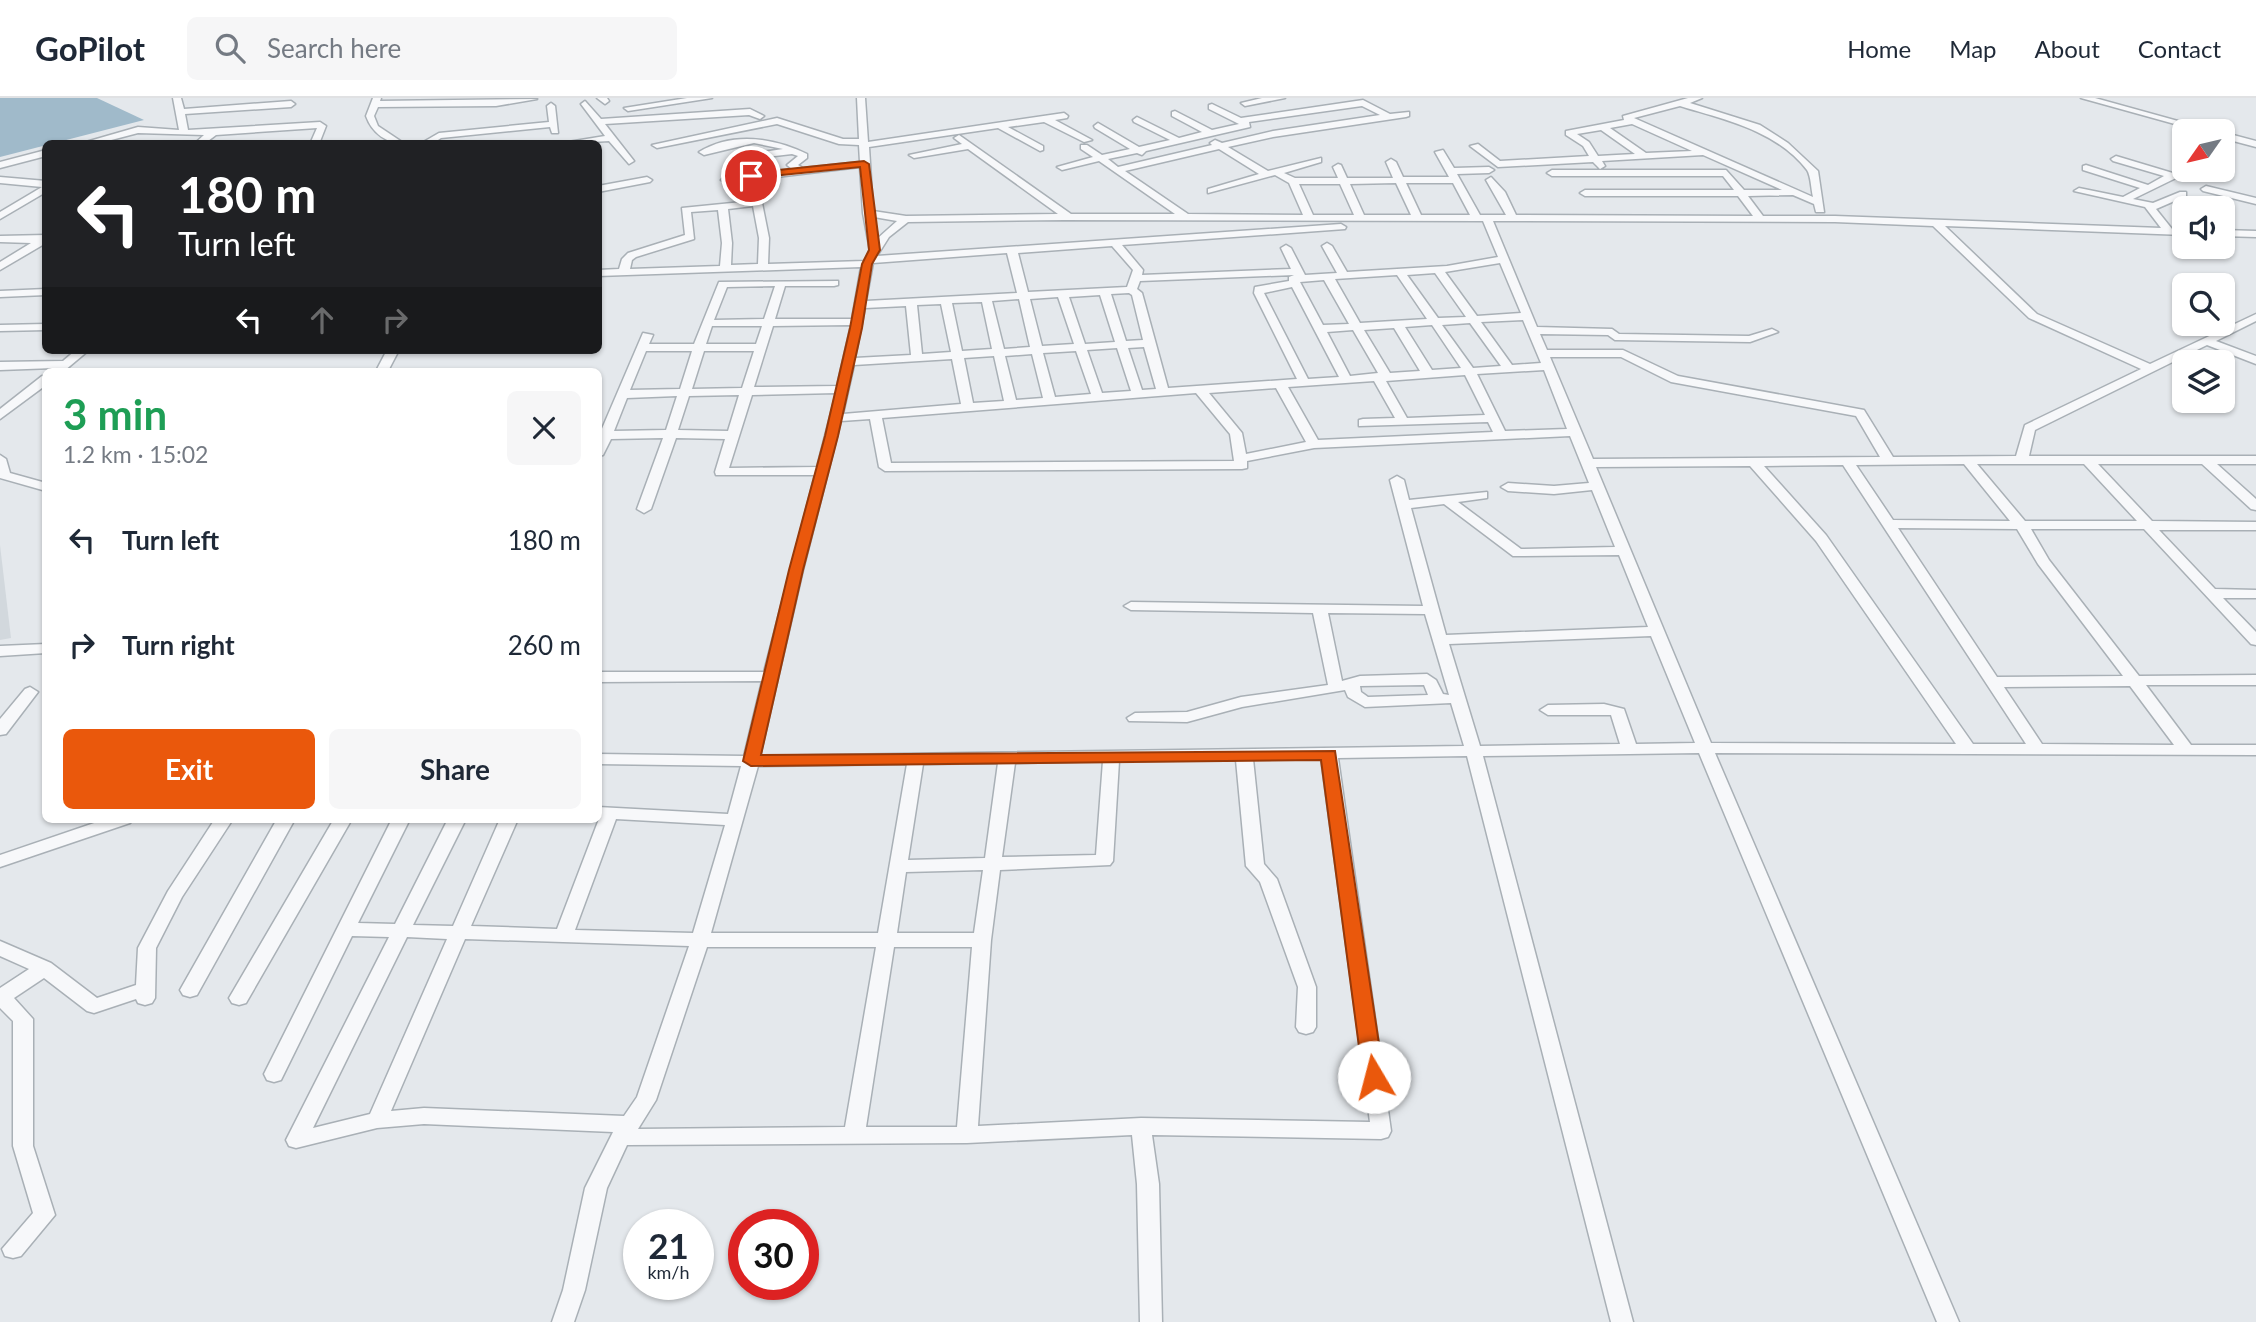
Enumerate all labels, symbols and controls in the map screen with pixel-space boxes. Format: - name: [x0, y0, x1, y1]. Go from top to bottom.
- search box: [187, 17, 677, 80]
- text: GoPilot: [35, 28, 145, 68]
- icon: search: [211, 29, 249, 67]
- text: Search here: [267, 32, 401, 64]
- text: Home: [1847, 34, 1911, 63]
- text: Map: [1949, 34, 1997, 63]
- text: About: [2035, 34, 2100, 63]
- text: Contact: [2138, 34, 2221, 63]
- north arrow: [2172, 119, 2235, 182]
- map controls: [2172, 119, 2235, 413]
- pin: [721, 146, 781, 206]
- icon: arrive: [732, 157, 770, 195]
- text: 180 m: [178, 165, 316, 223]
- icon: left: [63, 168, 154, 259]
- button: sound: [2172, 196, 2235, 259]
- text: Turn left: [178, 224, 295, 263]
- button: search: [2172, 273, 2235, 336]
- icon: left: [230, 301, 268, 339]
- icon: ahead: [303, 301, 341, 339]
- icon: right: [376, 301, 414, 339]
- button: layers: [2172, 350, 2235, 413]
- text: 3 min: [63, 389, 167, 439]
- button: close: [507, 391, 581, 465]
- text: 1.2 km · 15:02: [63, 440, 208, 468]
- icon: left: [63, 521, 101, 559]
- text: Turn left: [122, 524, 219, 556]
- text: 180 m: [508, 524, 581, 556]
- icon: right: [63, 626, 101, 664]
- text: Turn right: [122, 629, 235, 661]
- text: 260 m: [508, 629, 581, 661]
- button: Exit: [63, 729, 315, 809]
- button: Share: [329, 729, 581, 809]
- position arrow: [1337, 1040, 1411, 1114]
- speed limit sign: 30: [728, 1209, 819, 1300]
- text: 21: [648, 1224, 689, 1266]
- text: km/h: [647, 1261, 690, 1283]

